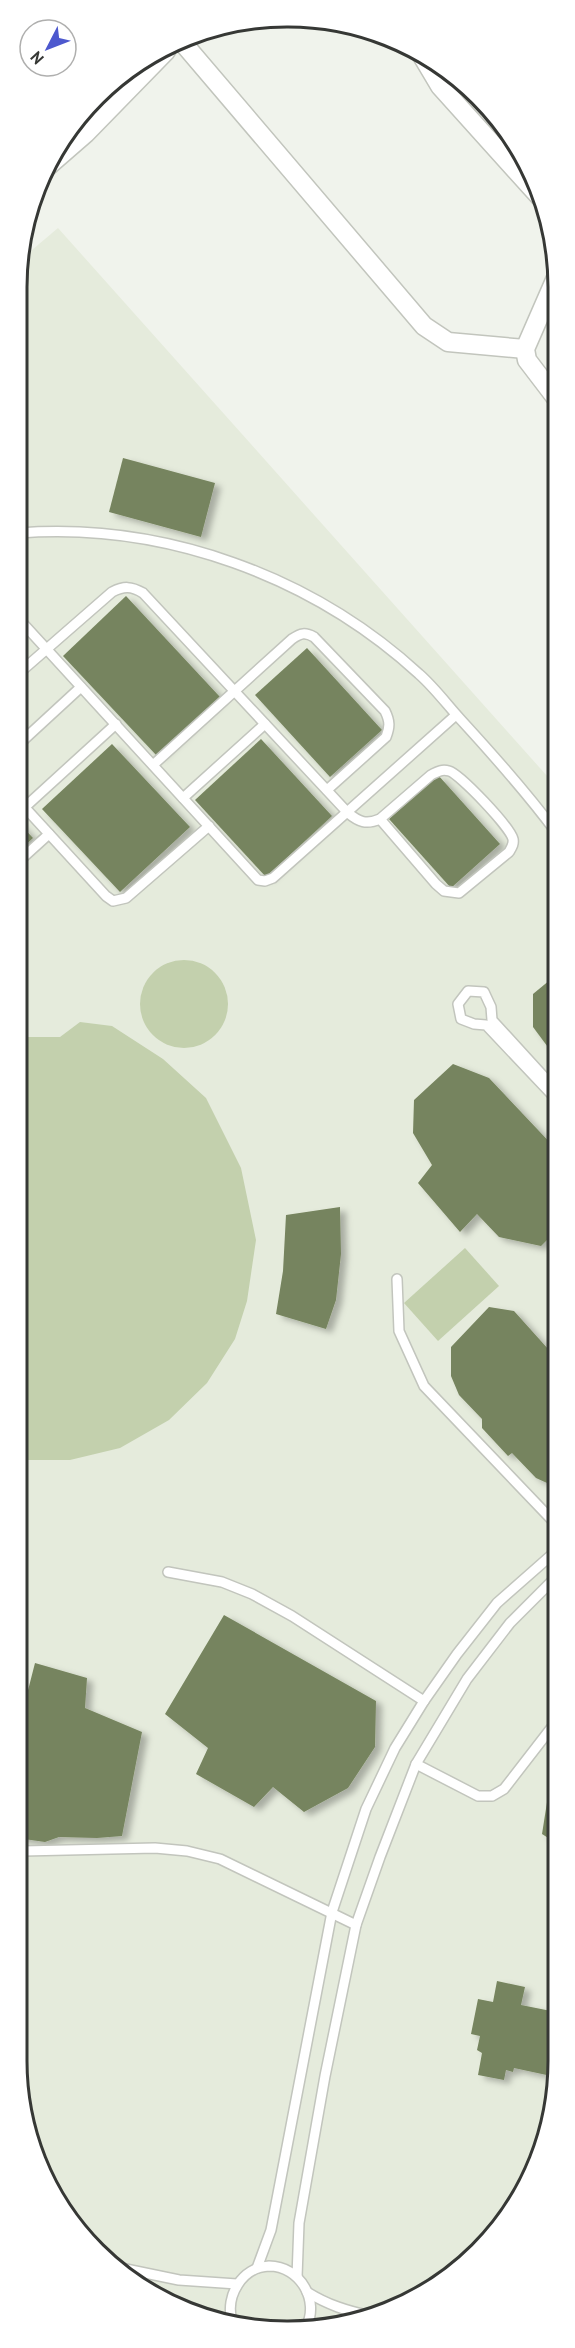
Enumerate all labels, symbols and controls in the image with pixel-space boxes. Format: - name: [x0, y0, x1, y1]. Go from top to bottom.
- north arrow: [18, 18, 78, 78]
- text: N: [26, 47, 48, 69]

